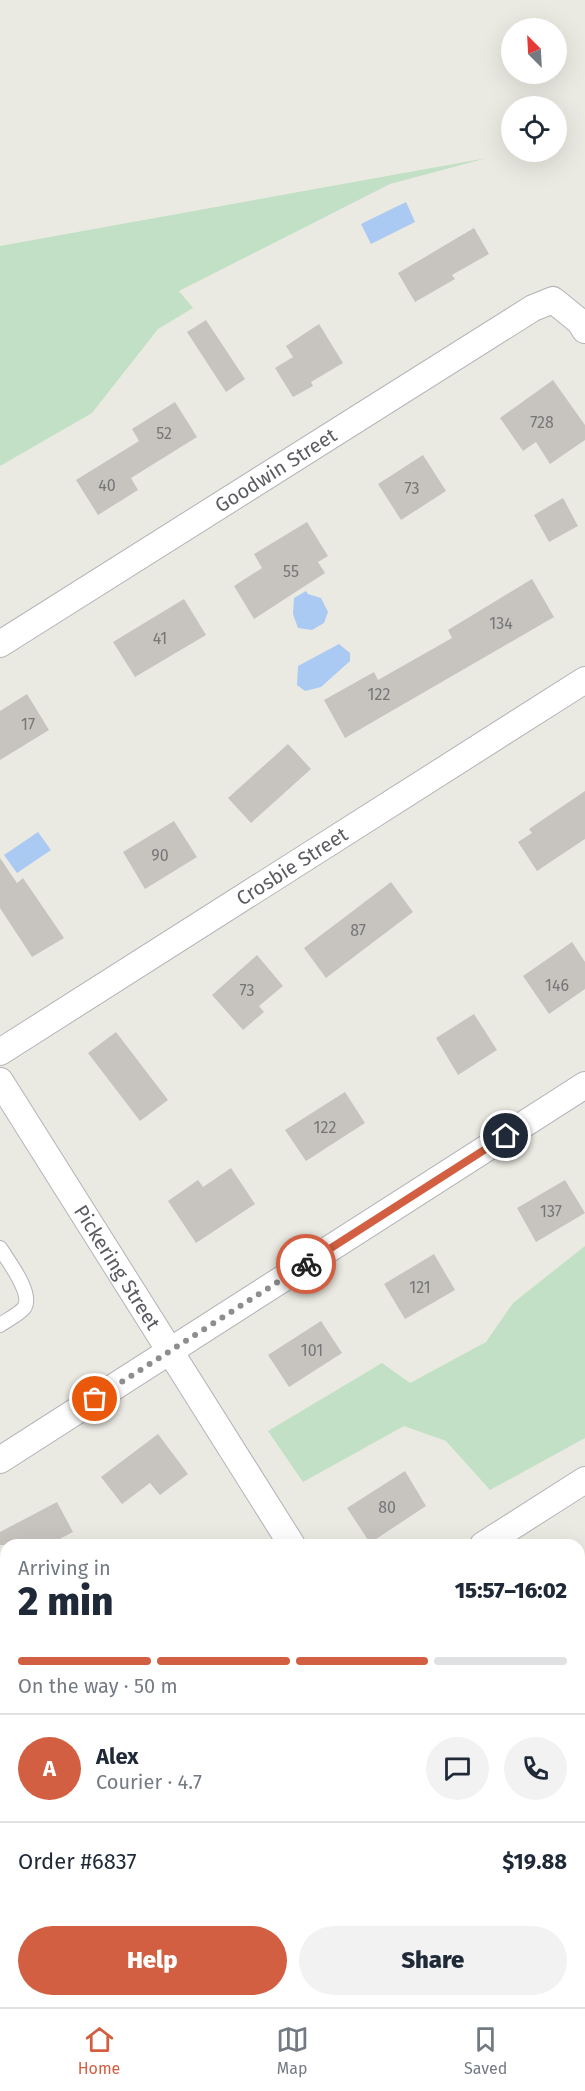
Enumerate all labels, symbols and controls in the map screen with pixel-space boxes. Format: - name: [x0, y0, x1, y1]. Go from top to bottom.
- north arrow: [501, 18, 567, 84]
- map controls: [501, 18, 567, 162]
- button: locate: [501, 96, 567, 162]
- house number: 728: [530, 413, 554, 432]
- street label: Goodwin Street: [210, 422, 342, 517]
- house number: 52: [156, 424, 172, 443]
- house number: 40: [98, 476, 116, 495]
- house number: 73: [405, 479, 419, 498]
- house number: 55: [283, 562, 299, 581]
- house number: 134: [489, 614, 513, 633]
- house number: 41: [153, 629, 167, 648]
- house number: 122: [368, 685, 390, 704]
- house number: 17: [21, 715, 35, 734]
- street label: Crosbie Street: [232, 822, 353, 911]
- house number: 90: [151, 846, 169, 865]
- house number: 87: [350, 921, 366, 940]
- house number: 146: [545, 976, 569, 995]
- house number: 73: [240, 981, 254, 1000]
- pin: [480, 1110, 531, 1161]
- house number: 122: [314, 1118, 336, 1137]
- icon: home: [489, 1119, 522, 1152]
- street label: Pickering Street: [69, 1200, 166, 1335]
- house number: 137: [540, 1202, 562, 1221]
- courier: [276, 1234, 336, 1294]
- icon: bike: [290, 1248, 323, 1281]
- house number: 121: [409, 1278, 431, 1297]
- house number: 101: [301, 1341, 323, 1360]
- pin: [69, 1373, 120, 1424]
- icon: bag: [78, 1382, 111, 1415]
- house number: 80: [378, 1498, 396, 1517]
- text: Arriving in: [18, 1556, 111, 1580]
- text: 15:57–16:02: [455, 1577, 567, 1604]
- text: 2 min: [18, 1579, 114, 1625]
- text: On the way · 50 m: [18, 1674, 178, 1698]
- button: chat: [426, 1737, 489, 1800]
- button: phone: [504, 1737, 567, 1800]
- text: Alex: [96, 1743, 139, 1770]
- text: A: [43, 1755, 56, 1782]
- text: Courier · 4.7: [96, 1770, 202, 1794]
- text: Order #6837: [18, 1848, 136, 1875]
- text: $19.88: [502, 1848, 567, 1875]
- button: Help: [18, 1926, 287, 1995]
- button: Share: [299, 1926, 567, 1995]
- tab: Home: [78, 2023, 120, 2078]
- tab: Map: [276, 2023, 309, 2078]
- tab: Saved: [464, 2023, 507, 2078]

